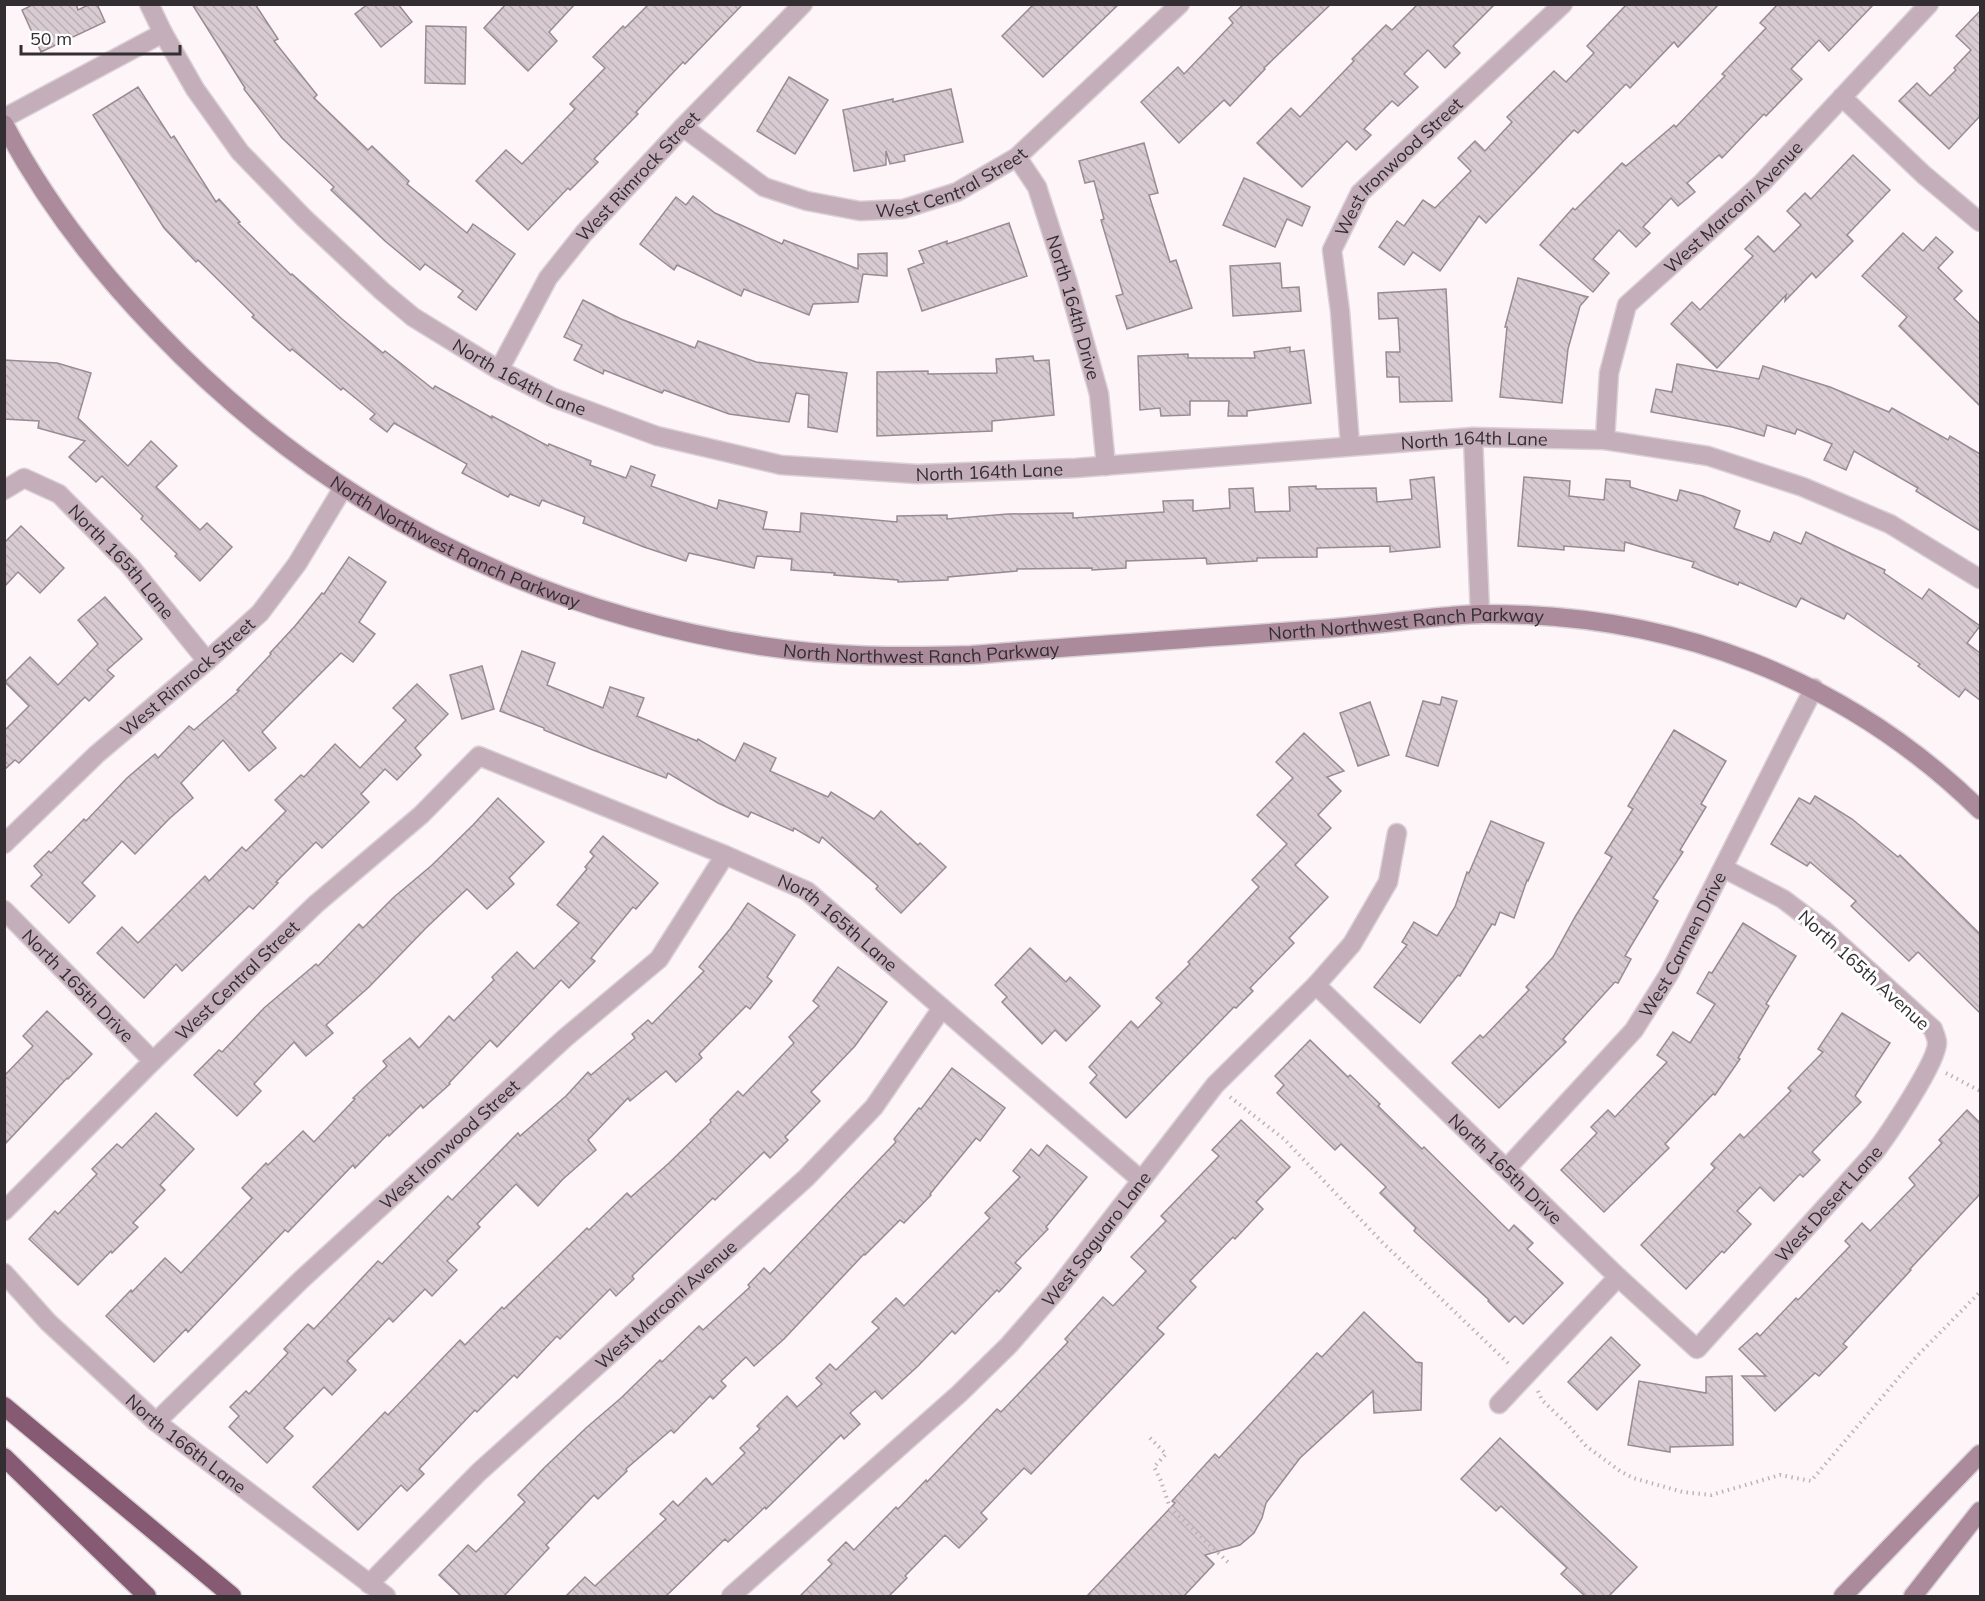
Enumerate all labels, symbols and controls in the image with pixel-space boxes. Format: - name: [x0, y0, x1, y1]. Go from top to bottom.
- scale bar: [21, 18, 180, 56]
- text: 50 m: [30, 27, 72, 50]
- street label: West Ironwood Street: [1329, 92, 1467, 240]
- street label: West Rimrock Street: [571, 106, 704, 246]
- street label: West Marconi Avenue: [1659, 136, 1807, 278]
- street label: West Central Street: [875, 142, 1032, 222]
- street label: North 164th Drive: [1042, 232, 1106, 382]
- street label: North 164th Lane: [449, 333, 589, 420]
- street label: North 164th Lane: [1400, 425, 1548, 454]
- street label: North 164th Lane: [915, 457, 1063, 486]
- street label: North Northwest Ranch Parkway: [326, 470, 584, 613]
- street label: North 165th Lane: [64, 499, 180, 624]
- street label: North Northwest Ranch Parkway: [1268, 602, 1545, 644]
- street label: West Rimrock Street: [115, 612, 259, 741]
- street label: North Northwest Ranch Parkway: [782, 636, 1061, 668]
- street label: West Carmen Drive: [1633, 867, 1731, 1021]
- street label: North 165th Lane: [774, 868, 903, 976]
- street label: North 165th Avenue: [1794, 905, 1934, 1035]
- street label: West Central Street: [170, 915, 304, 1045]
- street label: North 165th Drive: [18, 924, 139, 1047]
- street label: West Ironwood Street: [374, 1074, 524, 1214]
- street label: North 165th Drive: [1444, 1108, 1568, 1229]
- street label: West Desert Lane: [1770, 1141, 1887, 1267]
- street label: West Saguaro Lane: [1036, 1166, 1156, 1311]
- street label: West Marconi Avenue: [590, 1235, 741, 1374]
- street label: North 166th Lane: [121, 1389, 251, 1498]

